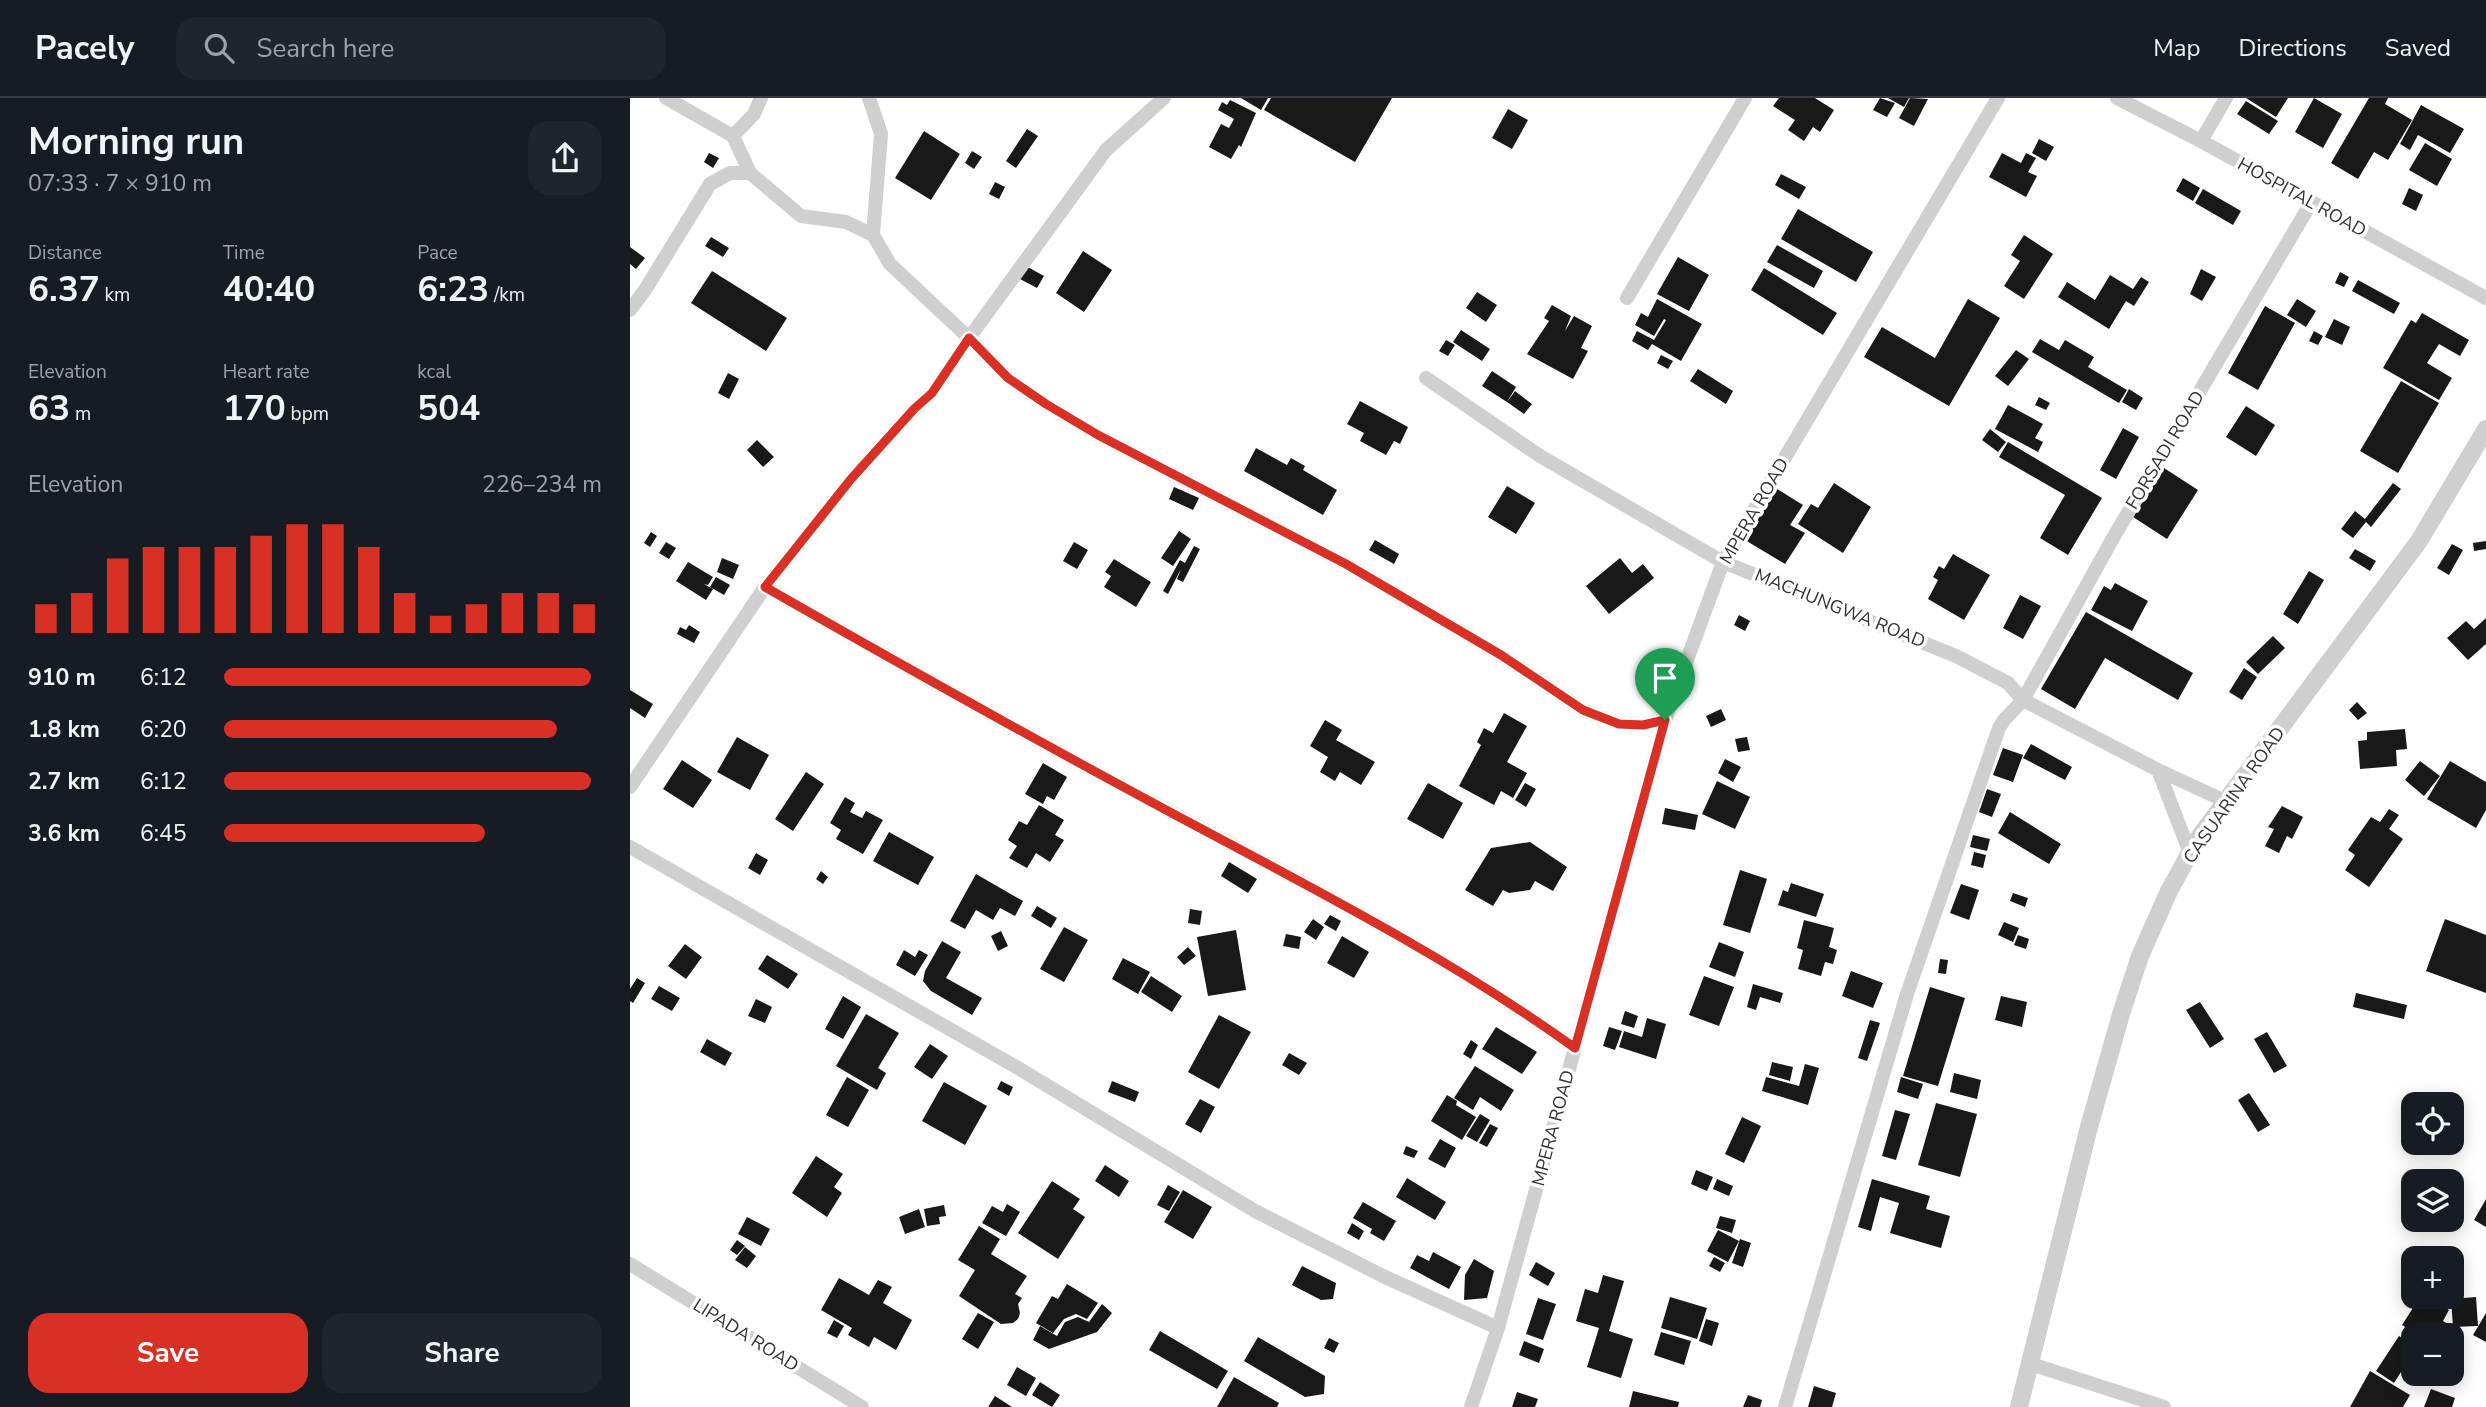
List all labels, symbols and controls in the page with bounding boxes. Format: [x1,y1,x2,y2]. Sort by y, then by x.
search box [176,17,666,80]
text: Pacely [35,26,134,71]
icon: search [200,29,238,67]
text: Search here [256,31,394,66]
text: Map [2153,32,2200,64]
text: Directions [2238,32,2347,64]
text: Saved [2385,32,2451,64]
text: Morning run [28,116,244,167]
button: share [528,121,602,195]
street label: HOSPITAL ROAD [2233,152,2371,242]
text: 07:33 · 7 × 910 m [28,168,212,199]
text: Distance [28,240,102,266]
text: Time [223,240,265,266]
text: Pace [417,240,458,266]
text: 6.37 [28,266,100,313]
text: 40:40 [223,266,315,313]
text: 6:23 [417,266,489,313]
text: km [100,282,130,308]
text: /km [489,282,525,308]
text: Elevation [28,359,107,385]
text: Heart rate [223,359,310,385]
text: kcal [417,359,451,385]
text: 63 [28,385,70,432]
text: 170 [223,385,286,432]
text: 504 [417,385,480,432]
street label: FORSADI ROAD [2120,386,2210,514]
text: m [70,401,91,427]
text: bpm [286,401,329,427]
street label: MPERA ROAD [1714,454,1794,568]
text: Elevation [28,469,123,500]
text: 226–234 m [482,469,602,500]
street label: MACHUNGWA ROAD [1751,563,1929,653]
pin [1635,648,1695,720]
icon: arrive [1646,659,1684,697]
text: 910 m [28,662,96,693]
text: 6:12 [140,662,187,693]
text: 1.8 km [28,714,100,745]
text: 6:20 [140,714,187,745]
street label: CASUARINA ROAD [2178,722,2290,868]
text: 2.7 km [28,766,100,797]
text: 6:12 [140,766,187,797]
text: 3.6 km [28,818,100,849]
text: 6:45 [140,818,187,849]
street label: MPERA ROAD [1526,1067,1580,1189]
map controls [2401,1092,2464,1386]
button: locate [2401,1092,2464,1155]
button: layers [2401,1169,2464,1232]
button: + [2401,1246,2464,1309]
street label: LIPADA ROAD [689,1293,803,1377]
button: Save [28,1313,308,1393]
button: Share [322,1313,602,1393]
button: − [2401,1323,2464,1386]

